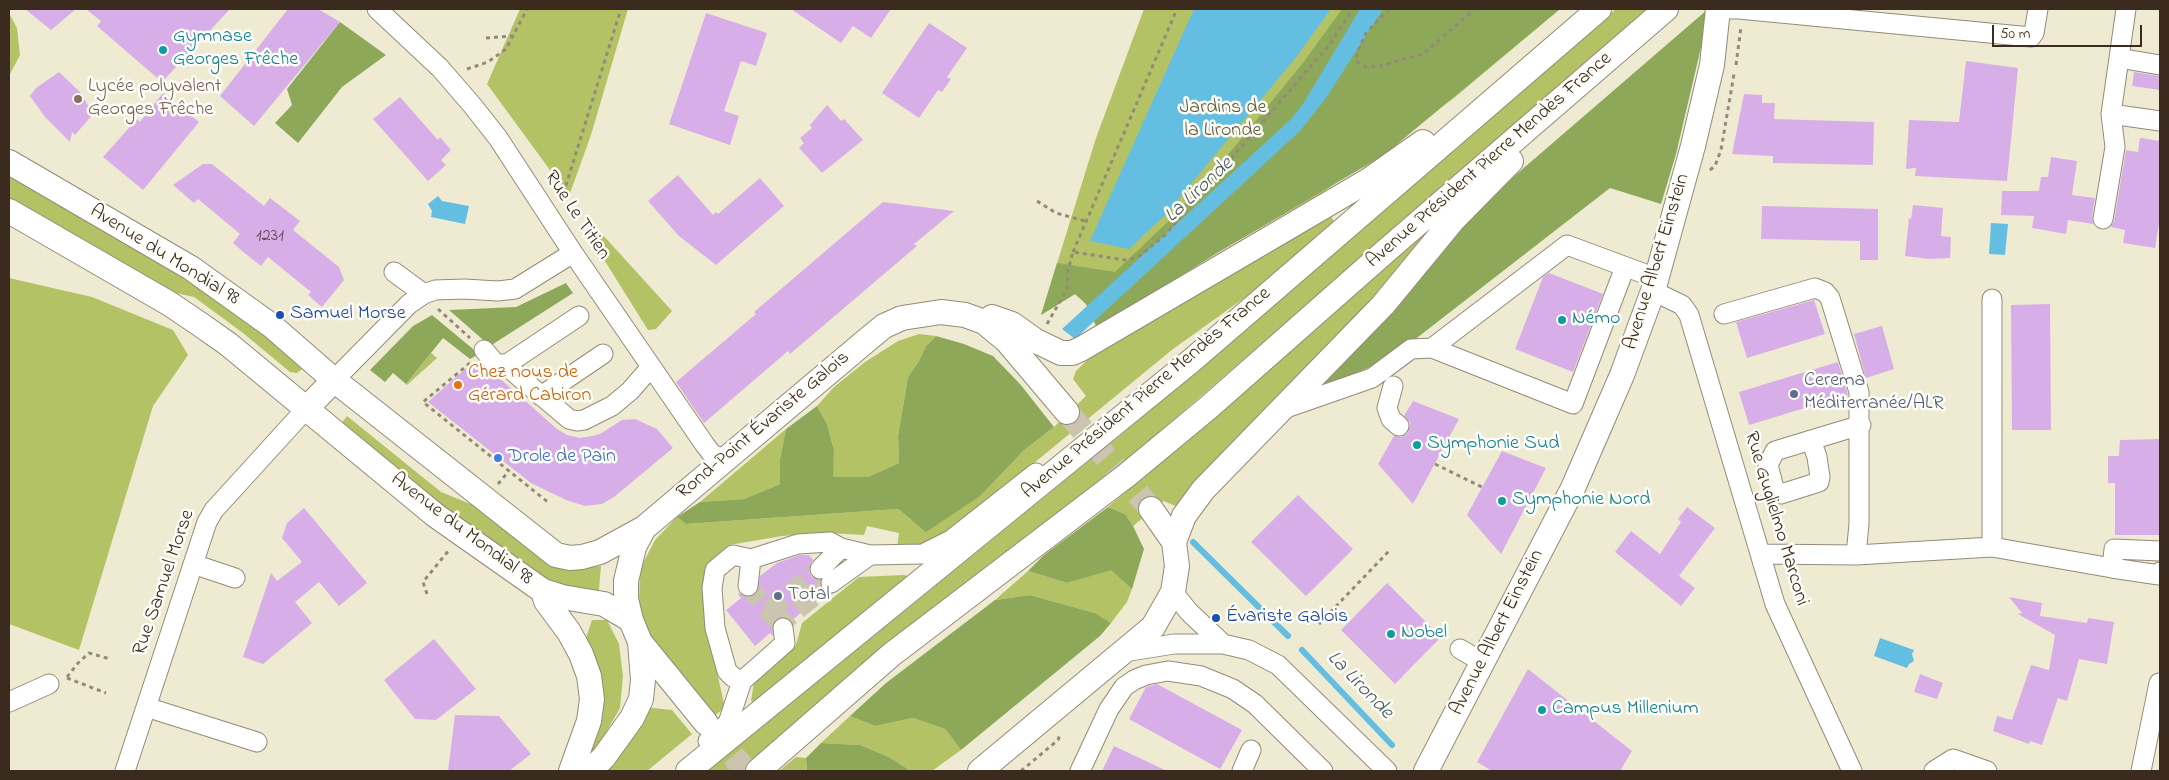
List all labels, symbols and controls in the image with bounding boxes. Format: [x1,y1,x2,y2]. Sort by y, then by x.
scale bar [1994,15,2144,47]
text: 50 m [2000,23,2030,45]
place label: Gymnase Georges Frêche [173,26,298,73]
marker: Gymnase Georges Frêche [157,44,169,56]
street label: Avenue Président Pierre Mendès France [1362,48,1618,274]
place label: Lycée polyvalent Georges Frêche [88,76,221,123]
marker: Lycée polyvalent Georges Frêche [72,93,84,105]
park label: Jardins de la Lironde [1180,97,1266,144]
water label: La Lironde [1160,153,1240,229]
street label: Rue Le Titien [538,167,614,265]
street label: Avenue Albert Einstein [1620,171,1696,353]
street label: Avenue du Mondial 98 [85,200,243,312]
house number: 1231 [256,226,284,248]
street label: Avenue Président Pierre Mendès France [1018,283,1276,505]
place label: Samuel Morse [290,303,406,327]
place label: Némo [1572,308,1620,332]
marker: Samuel Morse [274,309,286,321]
marker: Némo [1556,314,1568,326]
street label: Rond-Point Évariste Galois [673,347,855,505]
place label: Chez nous de Gérard Cabiron [468,362,591,409]
place label: Cerema Méditerranée/ALR [1804,370,1944,417]
marker: Chez nous de Gérard Cabiron [452,379,464,391]
marker: Cerema Méditerranée/ALR [1788,388,1800,400]
street label: Rue Guglielmo Marconi [1737,429,1813,609]
place label: Symphonie Sud [1427,433,1560,457]
marker: Symphonie Sud [1411,439,1423,451]
place label: Drole de Pain [508,446,616,470]
marker: Drole de Pain [492,452,504,464]
street label: Avenue du Mondial 98 [385,469,537,591]
place label: Symphonie Nord [1512,489,1650,513]
marker: Symphonie Nord [1496,495,1508,507]
street label: Rue Samuel Morse [129,507,201,659]
street label: Avenue Albert Einstein [1446,546,1550,720]
place label: Total [788,584,830,608]
marker: Total [772,590,784,602]
place label: Évariste Galois [1226,606,1348,630]
marker: Évariste Galois [1210,612,1222,624]
place label: Nobel [1401,622,1447,646]
marker: Nobel [1385,628,1397,640]
water label: La Lironde [1320,647,1398,725]
place label: Campus Millenium [1552,698,1699,722]
marker: Campus Millenium [1536,704,1548,716]

